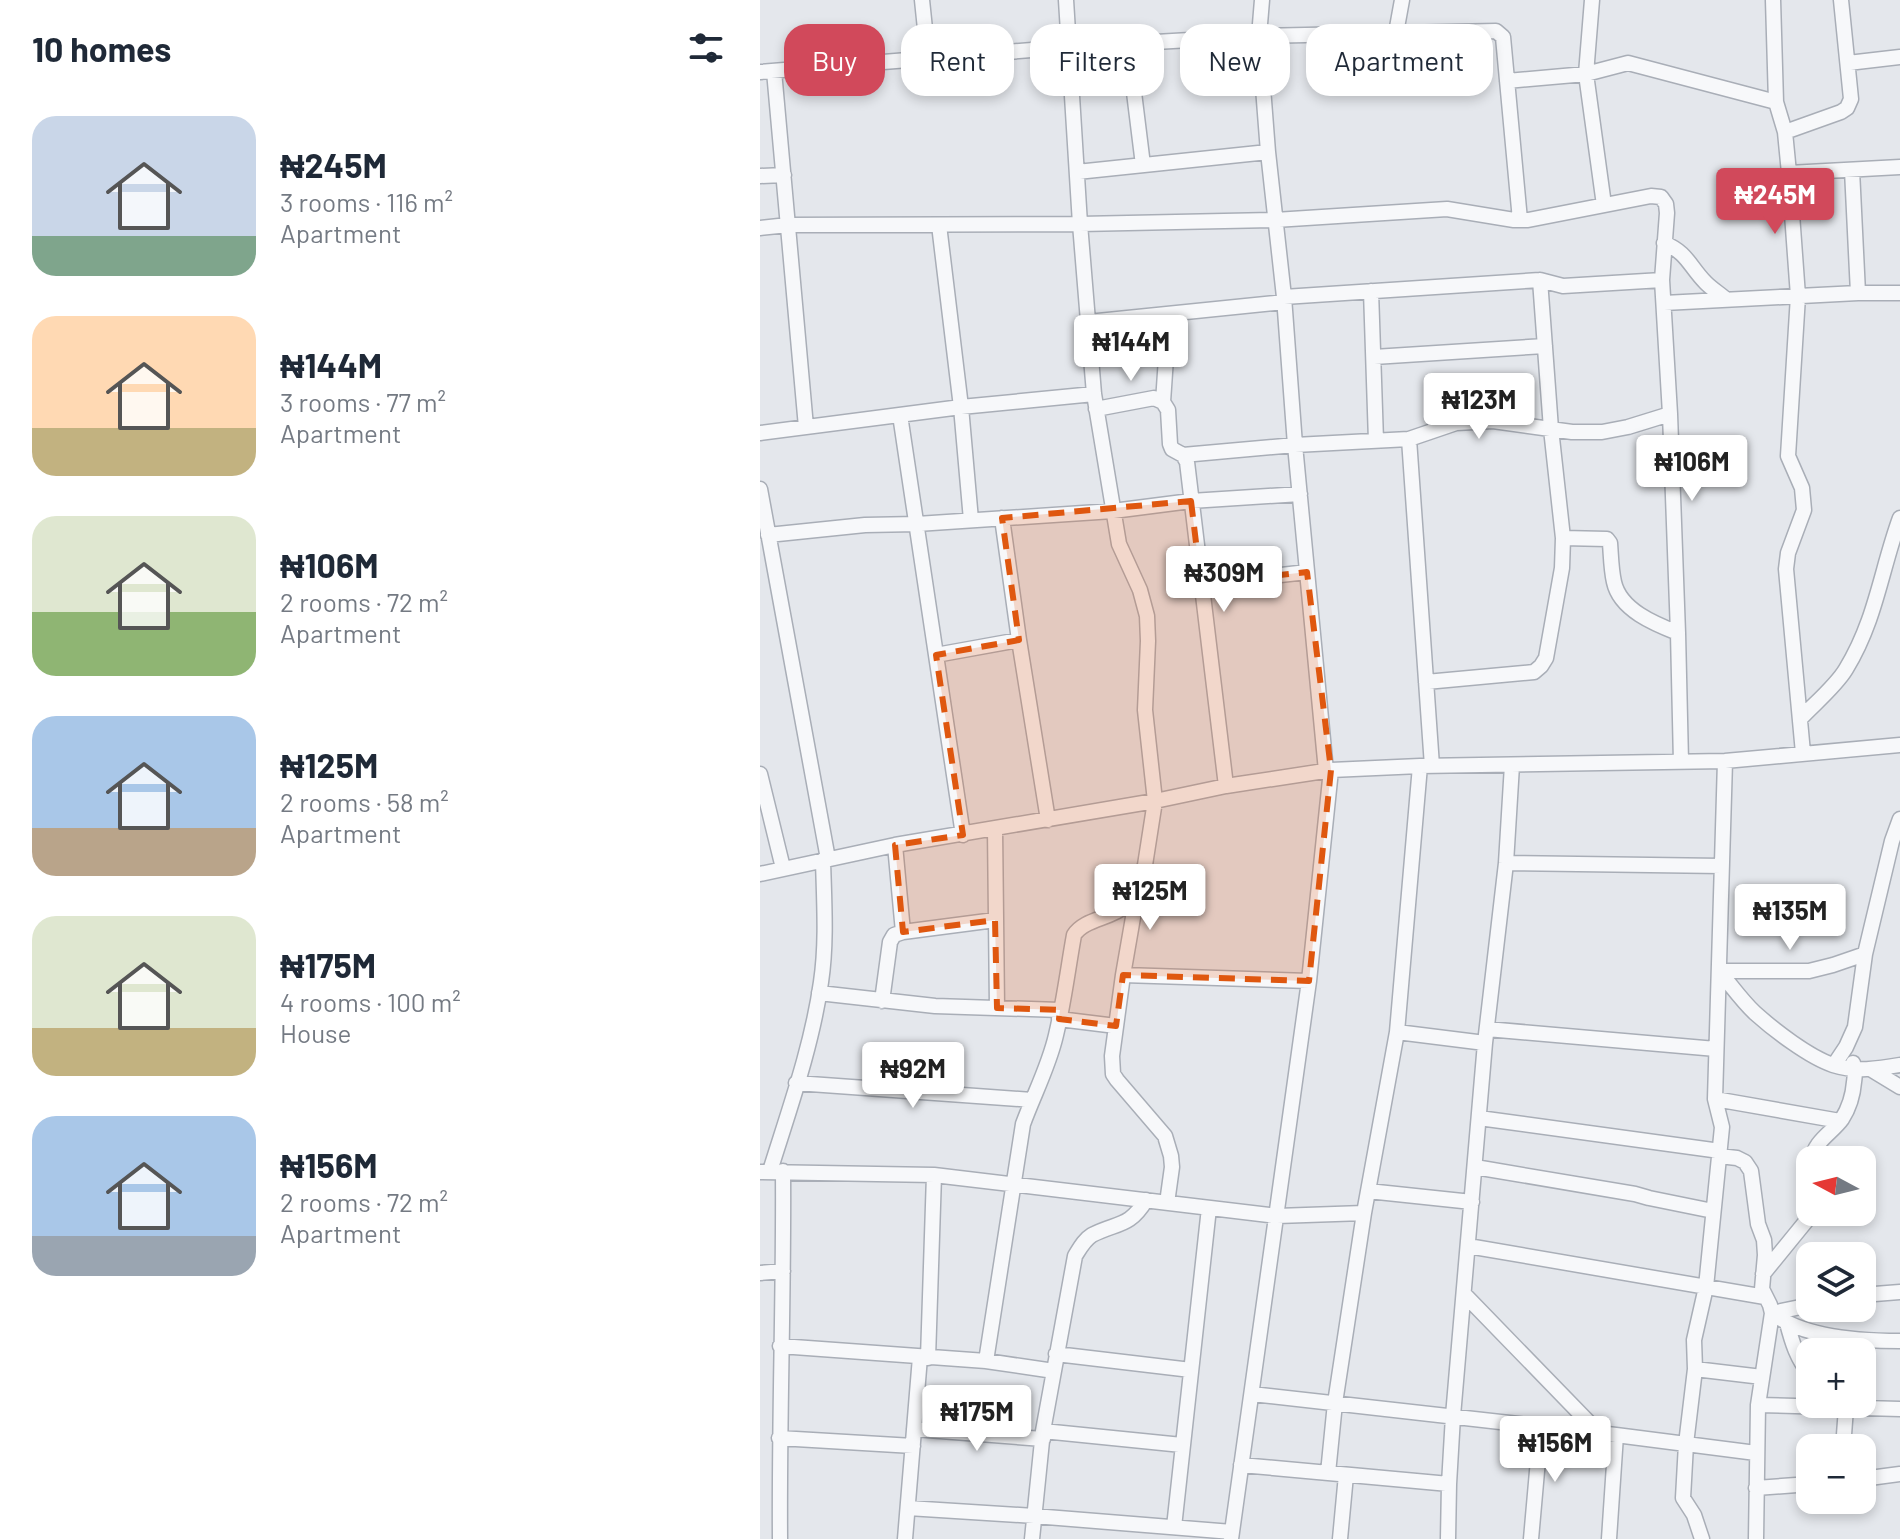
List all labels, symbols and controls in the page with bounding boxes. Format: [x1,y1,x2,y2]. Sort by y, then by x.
chip: Buy [784,24,885,96]
chip: Rent [901,24,1014,96]
chip: Filters [1030,24,1164,96]
chip: New [1180,24,1290,96]
chip: Apartment [1306,24,1493,96]
icon: filters [684,26,728,70]
text: 10 homes [32,28,171,69]
text: ₦245M [280,144,387,185]
icon: home [96,148,192,244]
pin: ₦245M [1719,168,1831,236]
text: ₦245M [1734,178,1816,209]
text: 3 rooms · 116 m² [280,186,453,217]
text: Apartment [280,217,401,248]
pin: ₦144M [1075,315,1187,383]
text: ₦144M [1092,325,1170,356]
text: ₦144M [280,344,382,385]
icon: home [96,348,192,444]
pin: ₦123M [1423,373,1535,441]
text: ₦123M [1442,383,1516,414]
text: 3 rooms · 77 m² [280,386,446,417]
text: Apartment [280,417,401,448]
pin: ₦106M [1636,435,1748,503]
text: ₦106M [1654,445,1730,476]
text: ₦106M [280,544,379,585]
pin: ₦309M [1168,546,1280,614]
icon: home [96,548,192,644]
text: ₦309M [1184,556,1264,587]
text: 2 rooms · 72 m² [280,586,448,617]
text: Apartment [280,617,401,648]
text: ₦125M [280,744,378,785]
icon: home [96,748,192,844]
text: 2 rooms · 58 m² [280,786,449,817]
text: Apartment [280,817,401,848]
pin: ₦125M [1094,864,1206,932]
text: ₦125M [1112,874,1188,905]
pin: ₦135M [1734,884,1846,952]
text: ₦135M [1753,894,1827,925]
text: ₦175M [280,944,376,985]
icon: home [96,948,192,1044]
text: 4 rooms · 100 m² [280,986,461,1017]
text: House [280,1017,351,1048]
pin: ₦92M [866,1042,960,1110]
text: ₦92M [880,1052,946,1083]
text: ₦156M [280,1144,377,1185]
north arrow [1796,1146,1876,1226]
map controls [1796,1146,1876,1514]
icon: home [96,1148,192,1244]
text: 2 rooms · 72 m² [280,1186,448,1217]
text: Apartment [280,1217,401,1248]
button: layers [1796,1242,1876,1322]
button: + [1796,1338,1876,1418]
pin: ₦175M [921,1385,1033,1453]
text: ₦175M [940,1395,1014,1426]
pin: ₦156M [1499,1416,1611,1484]
text: ₦156M [1518,1426,1592,1457]
button: − [1796,1434,1876,1514]

